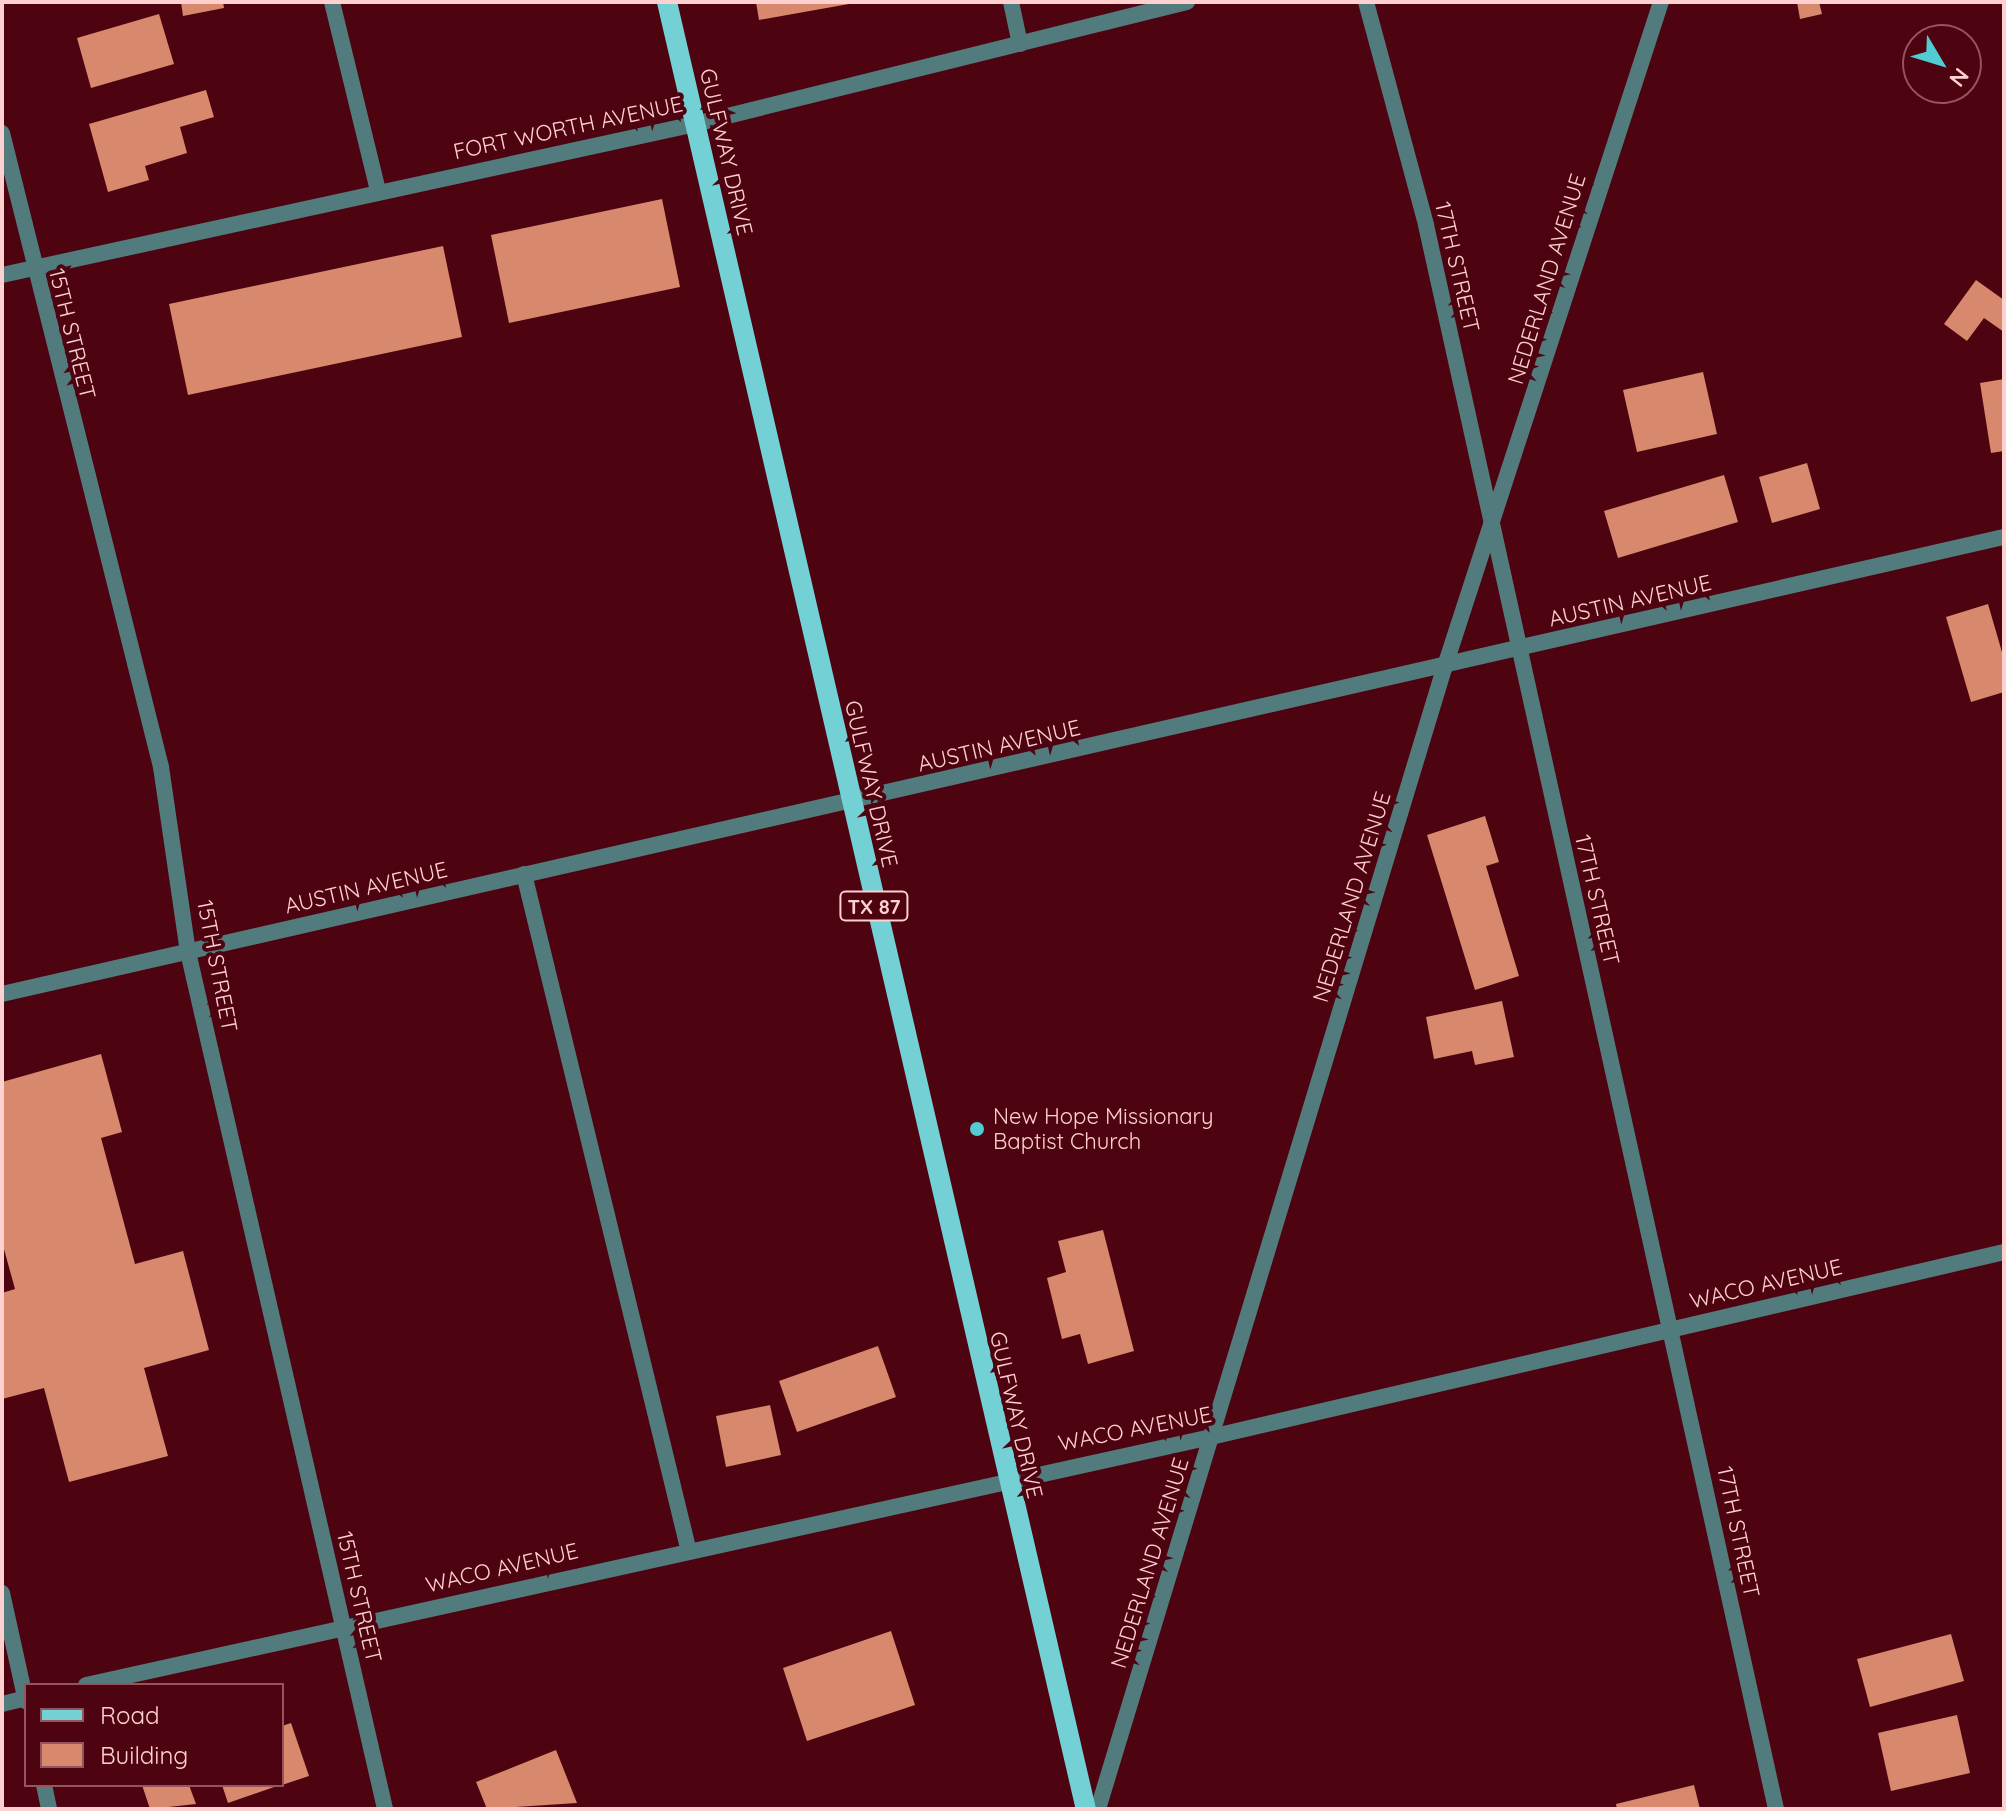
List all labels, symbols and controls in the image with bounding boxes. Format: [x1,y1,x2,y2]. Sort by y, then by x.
north arrow [1902,24,1982,104]
text: N [1943,63,1975,93]
street label: GULFWAY DRIVE [694,66,758,238]
street label: FORT WORTH AVENUE [451,91,685,165]
street label: NEDERLAND AVENUE [1502,170,1592,388]
street label: 17TH STREET [1429,199,1485,335]
street label: 15TH STREET [43,266,101,402]
street label: AUSTIN AVENUE [1546,569,1714,633]
street label: GULFWAY DRIVE [839,698,903,870]
street label: AUSTIN AVENUE [915,714,1083,778]
street label: NEDERLAND AVENUE [1307,788,1397,1006]
street label: 17TH STREET [1569,832,1625,968]
street label: AUSTIN AVENUE [282,856,450,920]
road number: TX 87 [838,890,910,922]
street label: 15TH STREET [191,898,243,1034]
place label: New Hope Missionary Baptist Church [993,1103,1213,1154]
marker: New Hope Missionary Baptist Church [968,1120,986,1138]
street label: WACO AVENUE [1687,1254,1845,1314]
street label: GULFWAY DRIVE [984,1329,1048,1501]
street label: WACO AVENUE [1056,1401,1214,1457]
street label: NEDERLAND AVENUE [1105,1454,1195,1672]
street label: 17TH STREET [1711,1464,1765,1600]
street label: 15TH STREET [331,1529,387,1665]
street label: WACO AVENUE [423,1538,581,1598]
legend [24,1683,284,1787]
text: Road [100,1700,160,1730]
text: Building [100,1740,188,1770]

